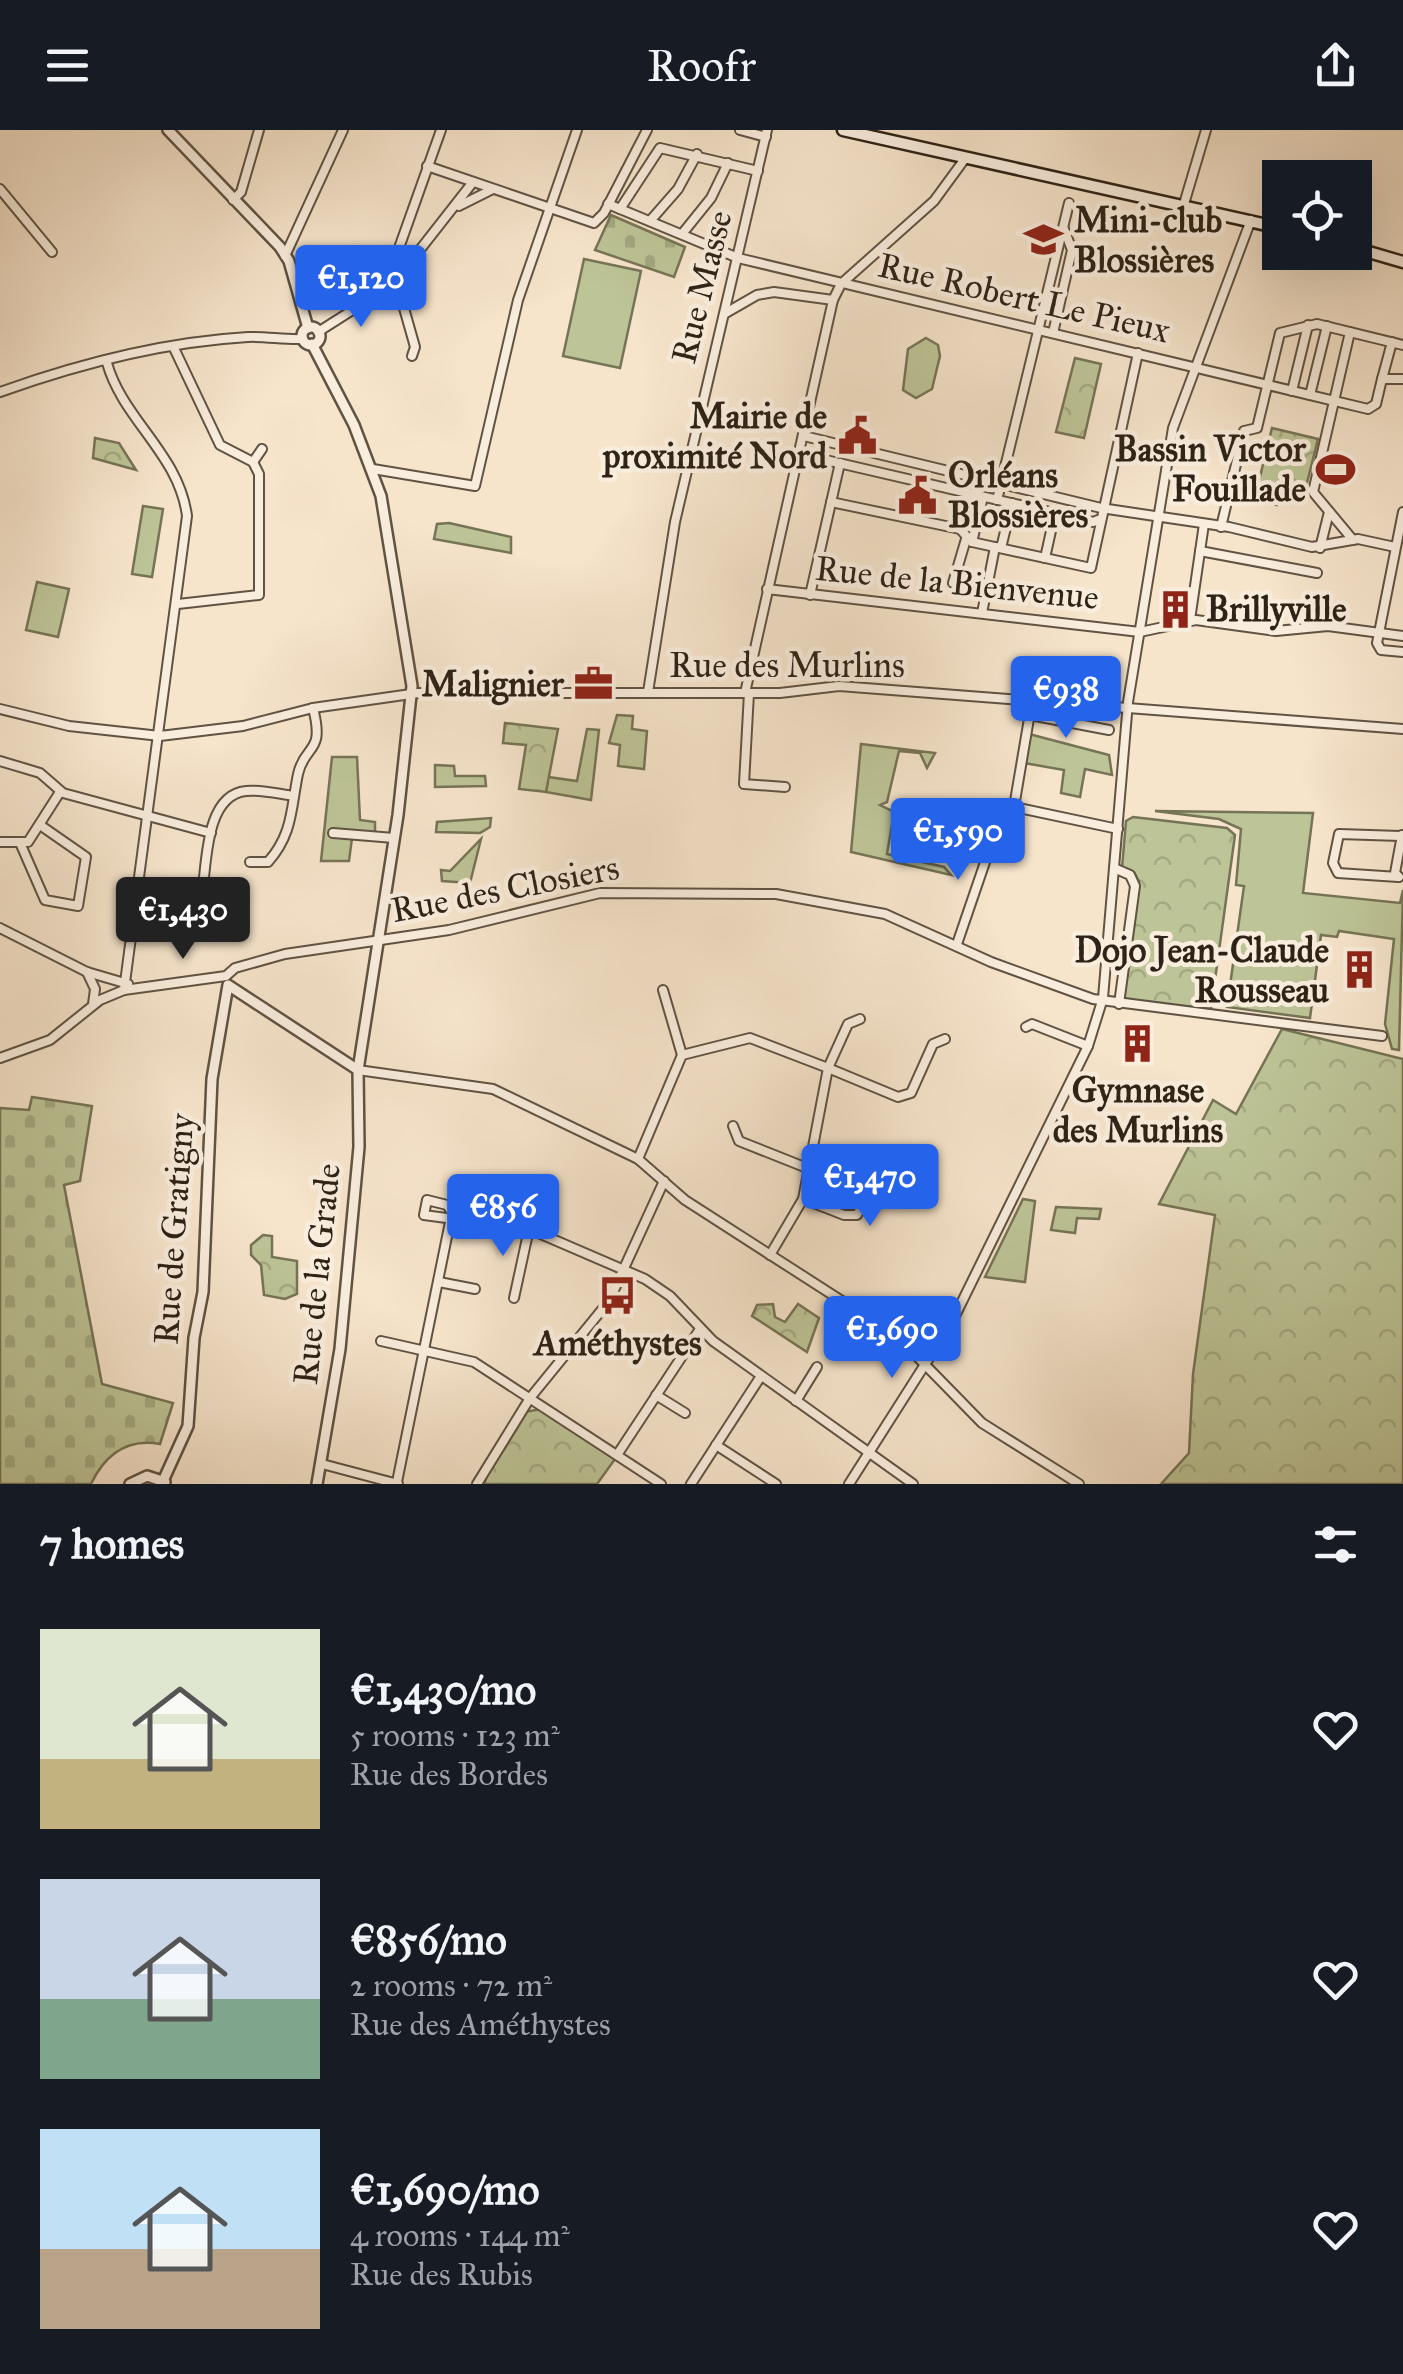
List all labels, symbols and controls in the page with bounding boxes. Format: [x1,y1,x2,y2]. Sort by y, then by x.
icon: menu [40,38,95,93]
text: Roofr [647,38,756,93]
icon: share [1308,38,1363,93]
map controls [1262,160,1372,270]
button: locate [1262,160,1372,270]
place label: Mini-club Blossières [1074,199,1222,282]
street label: Rue Masse [662,206,742,368]
school or university icon: Mini-club Blossières [1023,219,1065,261]
street label: Rue Robert Le Pieux [874,244,1175,353]
pin: €1,120 [280,245,442,330]
text: €1,120 [317,258,405,297]
place label: Mairie de proximité Nord [601,395,827,478]
public building icon: Mairie de proximité Nord [836,415,878,457]
place label: Bassin Victor Fouillade [1115,428,1307,511]
sports icon: Bassin Victor Fouillade [1315,448,1357,490]
place label: Orléans Blossières [948,454,1088,537]
public building icon: Orléans Blossières [897,474,939,516]
street label: Rue de la Bienvenue [813,547,1101,619]
building icon: Brillyville [1155,588,1197,630]
place label: Brillyville [1206,588,1347,631]
street label: Rue des Murlins [669,644,905,687]
pin: €938 [1007,656,1125,741]
place label: Malignier [422,663,565,706]
office icon: Malignier [573,663,615,705]
text: €938 [1033,669,1099,708]
pin: €1,590 [877,798,1039,883]
text: €1,590 [913,811,1003,850]
street label: Rue des Closiers [387,846,623,932]
pin: €1,430 [102,877,264,962]
text: €1,430 [138,890,228,929]
place label: Dojo Jean-Claude Rousseau [1074,929,1329,1012]
building icon: Dojo Jean-Claude Rousseau [1338,949,1380,991]
building icon: Gymnase des Murlins [1117,1022,1159,1064]
place label: Gymnase des Murlins [1053,1069,1224,1152]
street label: Rue de Gratigny [144,1112,204,1346]
pin: €1,470 [789,1144,951,1229]
text: €1,470 [823,1157,917,1196]
street label: Rue de la Grade [284,1161,350,1387]
pin: €856 [444,1174,562,1259]
text: €856 [469,1187,537,1226]
bus stop icon: Améthystes [597,1275,639,1317]
pin: €1,690 [811,1296,973,1381]
text: €1,690 [846,1309,938,1348]
place label: Améthystes [532,1322,702,1365]
icon: filters [1308,1517,1363,1572]
text: 7 homes [40,1518,184,1570]
text: €1,430/mo [350,1664,536,1716]
icon: home [120,1669,240,1789]
icon: heart [1308,1702,1363,1757]
text: 5 rooms · 123 m² [350,1716,560,1755]
text: Rue des Bordes [350,1755,548,1794]
text: €856/mo [350,1914,507,1966]
icon: home [120,1919,240,2039]
icon: heart [1308,1952,1363,2007]
text: 2 rooms · 72 m² [350,1966,552,2005]
text: Rue des Améthystes [350,2005,611,2044]
text: €1,690/mo [350,2164,539,2216]
icon: home [120,2169,240,2289]
icon: heart [1308,2202,1363,2257]
text: 4 rooms · 144 m² [350,2216,570,2255]
text: Rue des Rubis [350,2255,533,2294]

